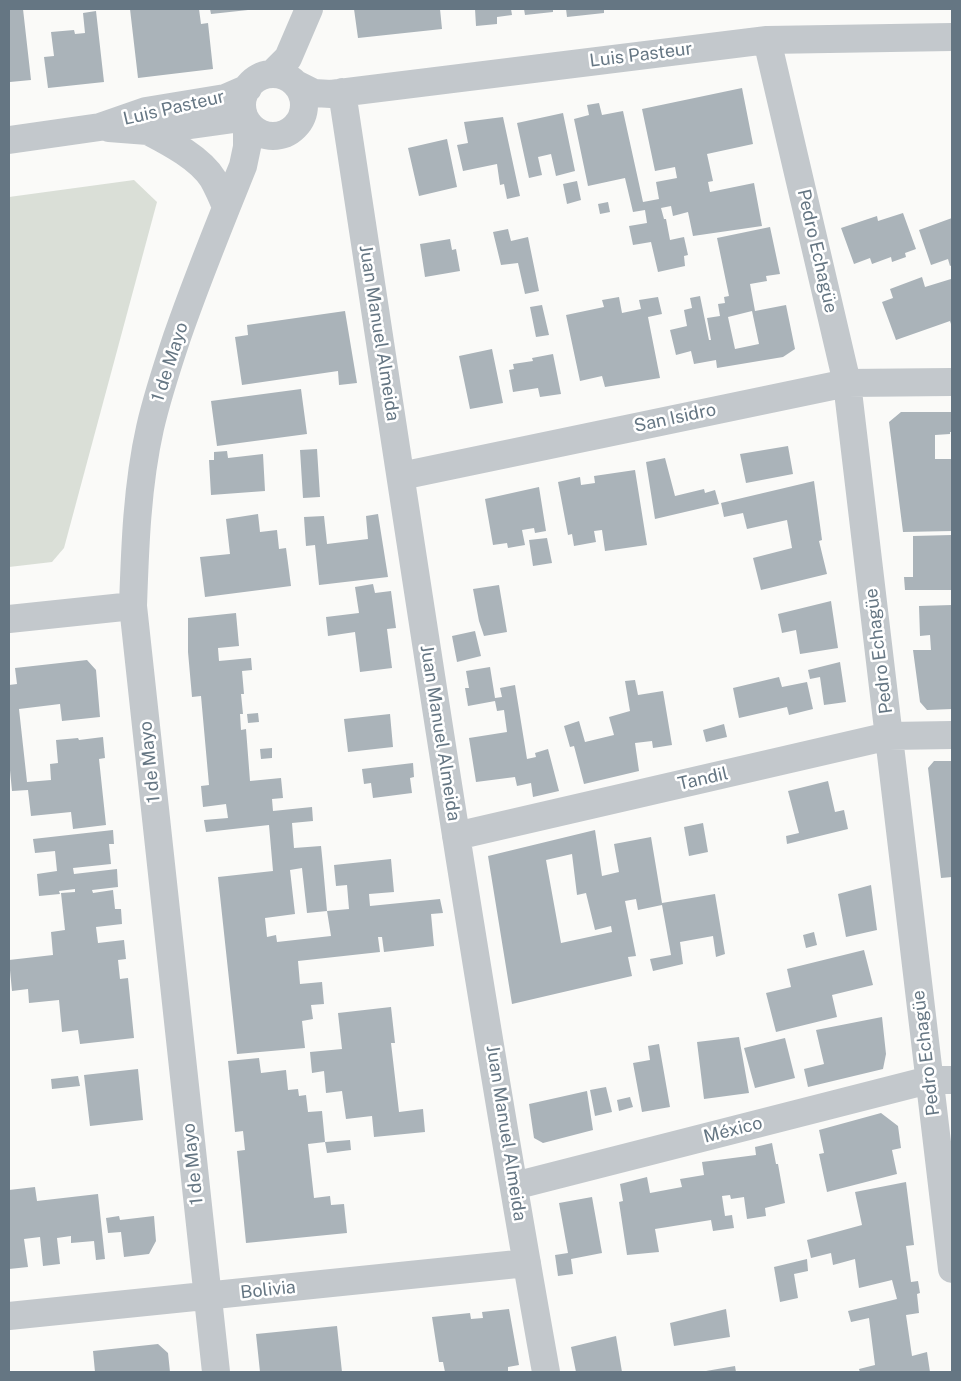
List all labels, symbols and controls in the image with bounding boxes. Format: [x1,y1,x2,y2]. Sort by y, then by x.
street label: Luis Pasteur [588,38,694,72]
street label: Luis Pasteur [121,86,227,130]
street label: Pedro Echagüe [792,187,842,315]
street label: Juan Manuel Almeida [354,243,404,423]
street label: 1 de Mayo [147,320,193,404]
street label: San Isidro [632,399,718,437]
street label: Pedro Echagüe [861,587,897,715]
street label: Juan Manuel Almeida [415,643,465,823]
street label: 1 de Mayo [135,720,165,804]
street label: Tandil [676,763,730,795]
street label: Pedro Echagüe [908,989,944,1117]
street label: Juan Manuel Almeida [481,1043,531,1223]
street label: México [701,1112,765,1148]
street label: 1 de Mayo [178,1122,208,1206]
street label: Bolivia [239,1276,297,1304]

